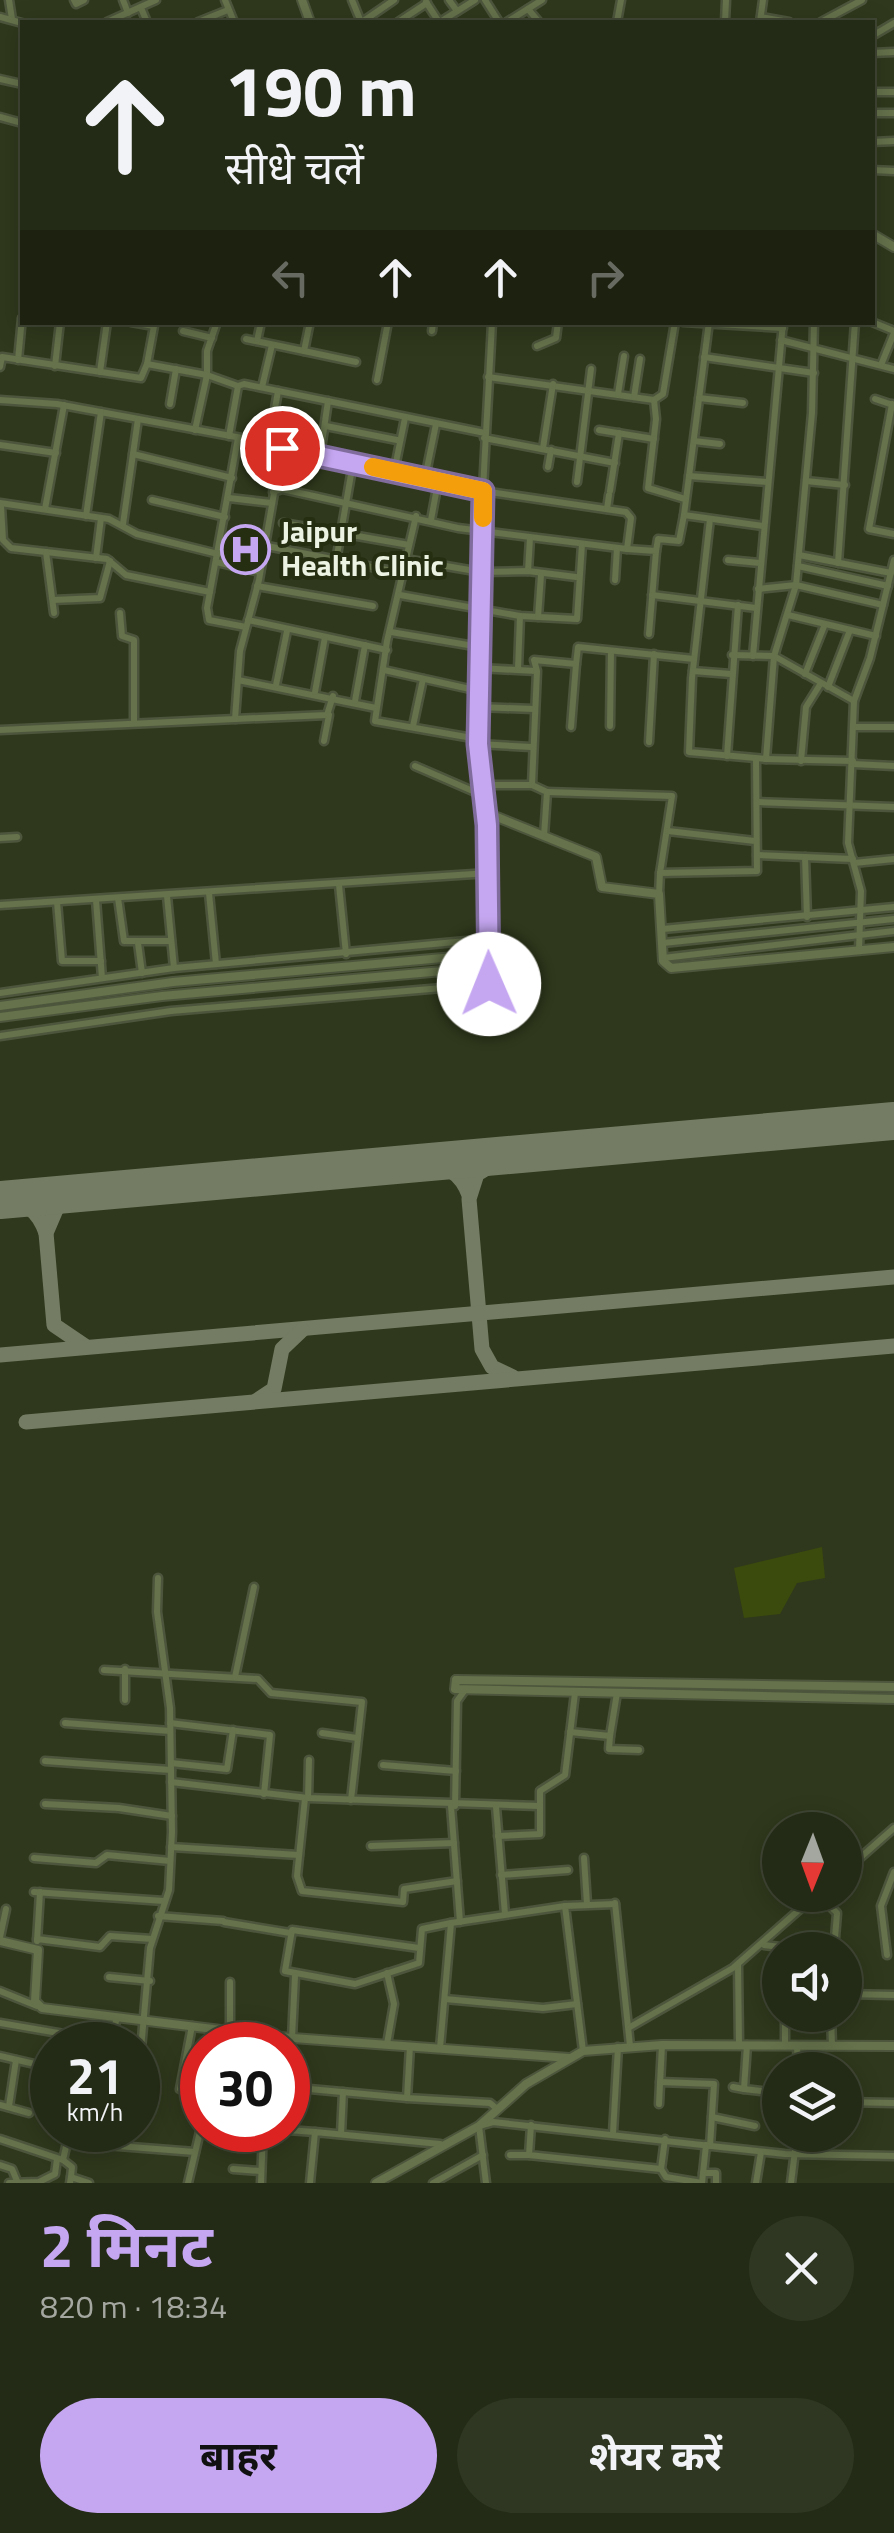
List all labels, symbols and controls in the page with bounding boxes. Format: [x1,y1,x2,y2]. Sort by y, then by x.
text: 190 m [225,37,417,143]
icon: ahead [60,60,190,190]
text: सीधे चलें [225,133,364,201]
icon: left [263,250,318,305]
icon: ahead [368,250,423,305]
icon: ahead [473,250,528,305]
icon: right [578,250,633,305]
pin [240,406,325,491]
icon: arrive [255,421,310,476]
place label: Jaipur Health Clinic [281,508,444,588]
hospital icon: Jaipur Health Clinic [220,523,272,575]
position arrow [437,932,541,1036]
north arrow [762,1812,862,1912]
map controls [762,1812,862,2152]
button: sound [762,1932,862,2032]
speed limit sign: 30 [180,2022,310,2152]
text: 21 [67,2037,123,2113]
button: layers [762,2052,862,2152]
text: km/h [67,2093,123,2131]
text: 2 मिनट [40,2199,213,2290]
button: close [749,2216,854,2321]
text: 820 m · 18:34 [40,2282,227,2330]
button: बाहर [40,2398,437,2513]
button: शेयर करें [457,2398,854,2513]

